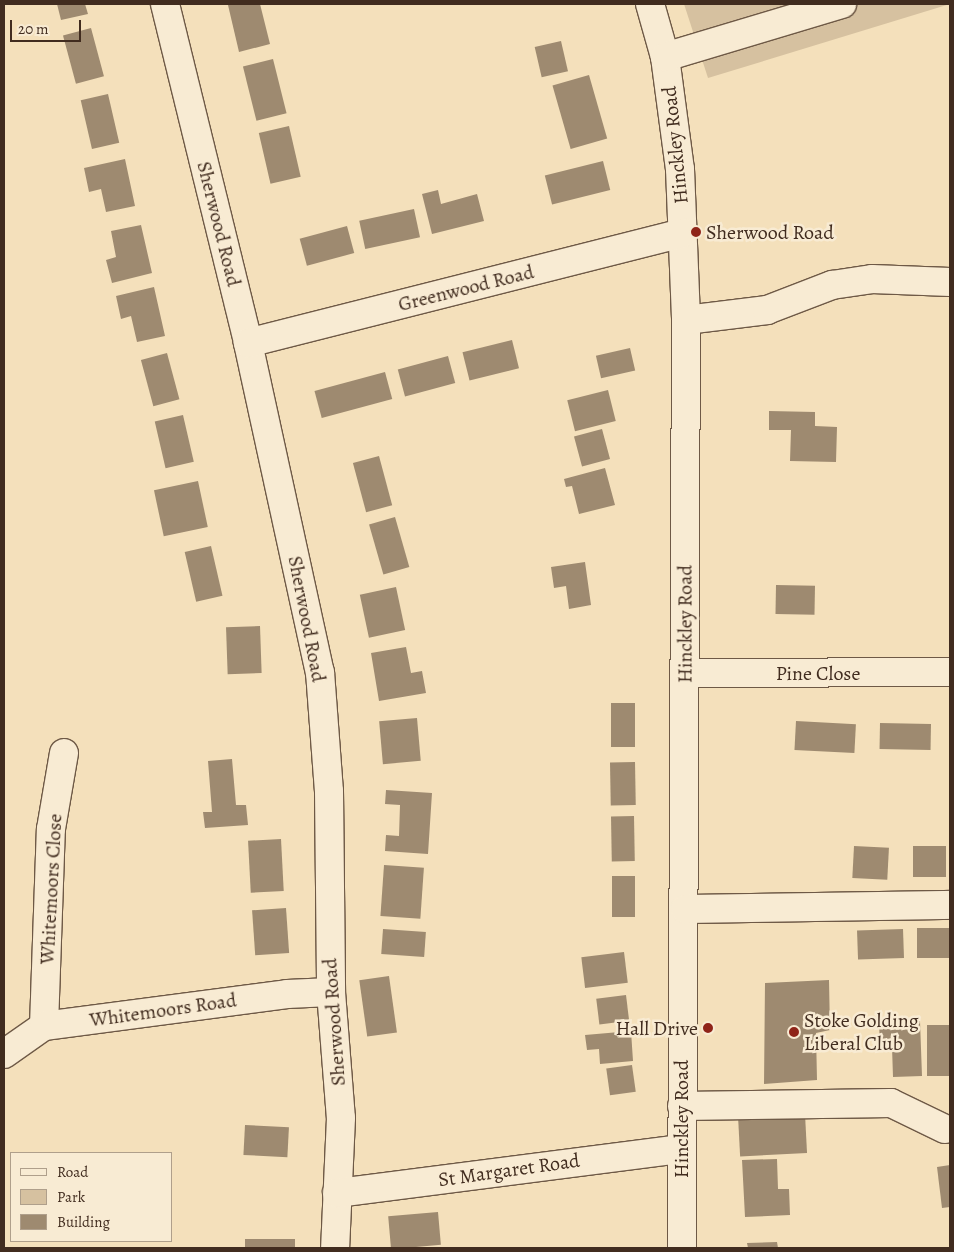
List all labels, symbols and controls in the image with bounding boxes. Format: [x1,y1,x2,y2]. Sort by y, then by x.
scale bar [12,10,84,42]
text: 20 m [18,19,49,39]
street label: Hinckley Road [657,85,693,205]
street label: Sherwood Road [192,159,246,289]
place label: Sherwood Road [706,220,834,244]
marker: Sherwood Road [690,226,702,238]
street label: Greenwood Road [396,260,536,316]
street label: Sherwood Road [283,554,331,684]
street label: Hinckley Road [673,565,697,683]
street label: Pine Close [776,661,860,685]
street label: Whitemoors Close [35,813,67,965]
street label: Sherwood Road [318,957,350,1087]
street label: Whitemoors Road [88,988,238,1032]
place label: Stoke Golding Liberal Club [804,1008,919,1055]
place label: Hall Drive [615,1016,698,1040]
marker: Hall Drive [702,1022,714,1034]
marker: Stoke Golding Liberal Club [788,1026,800,1038]
street label: Hinckley Road [669,1060,693,1178]
street label: St Margaret Road [437,1148,581,1192]
legend [10,1152,172,1242]
text: Road [57,1162,88,1182]
text: Park [57,1187,85,1207]
text: Building [57,1212,110,1232]

